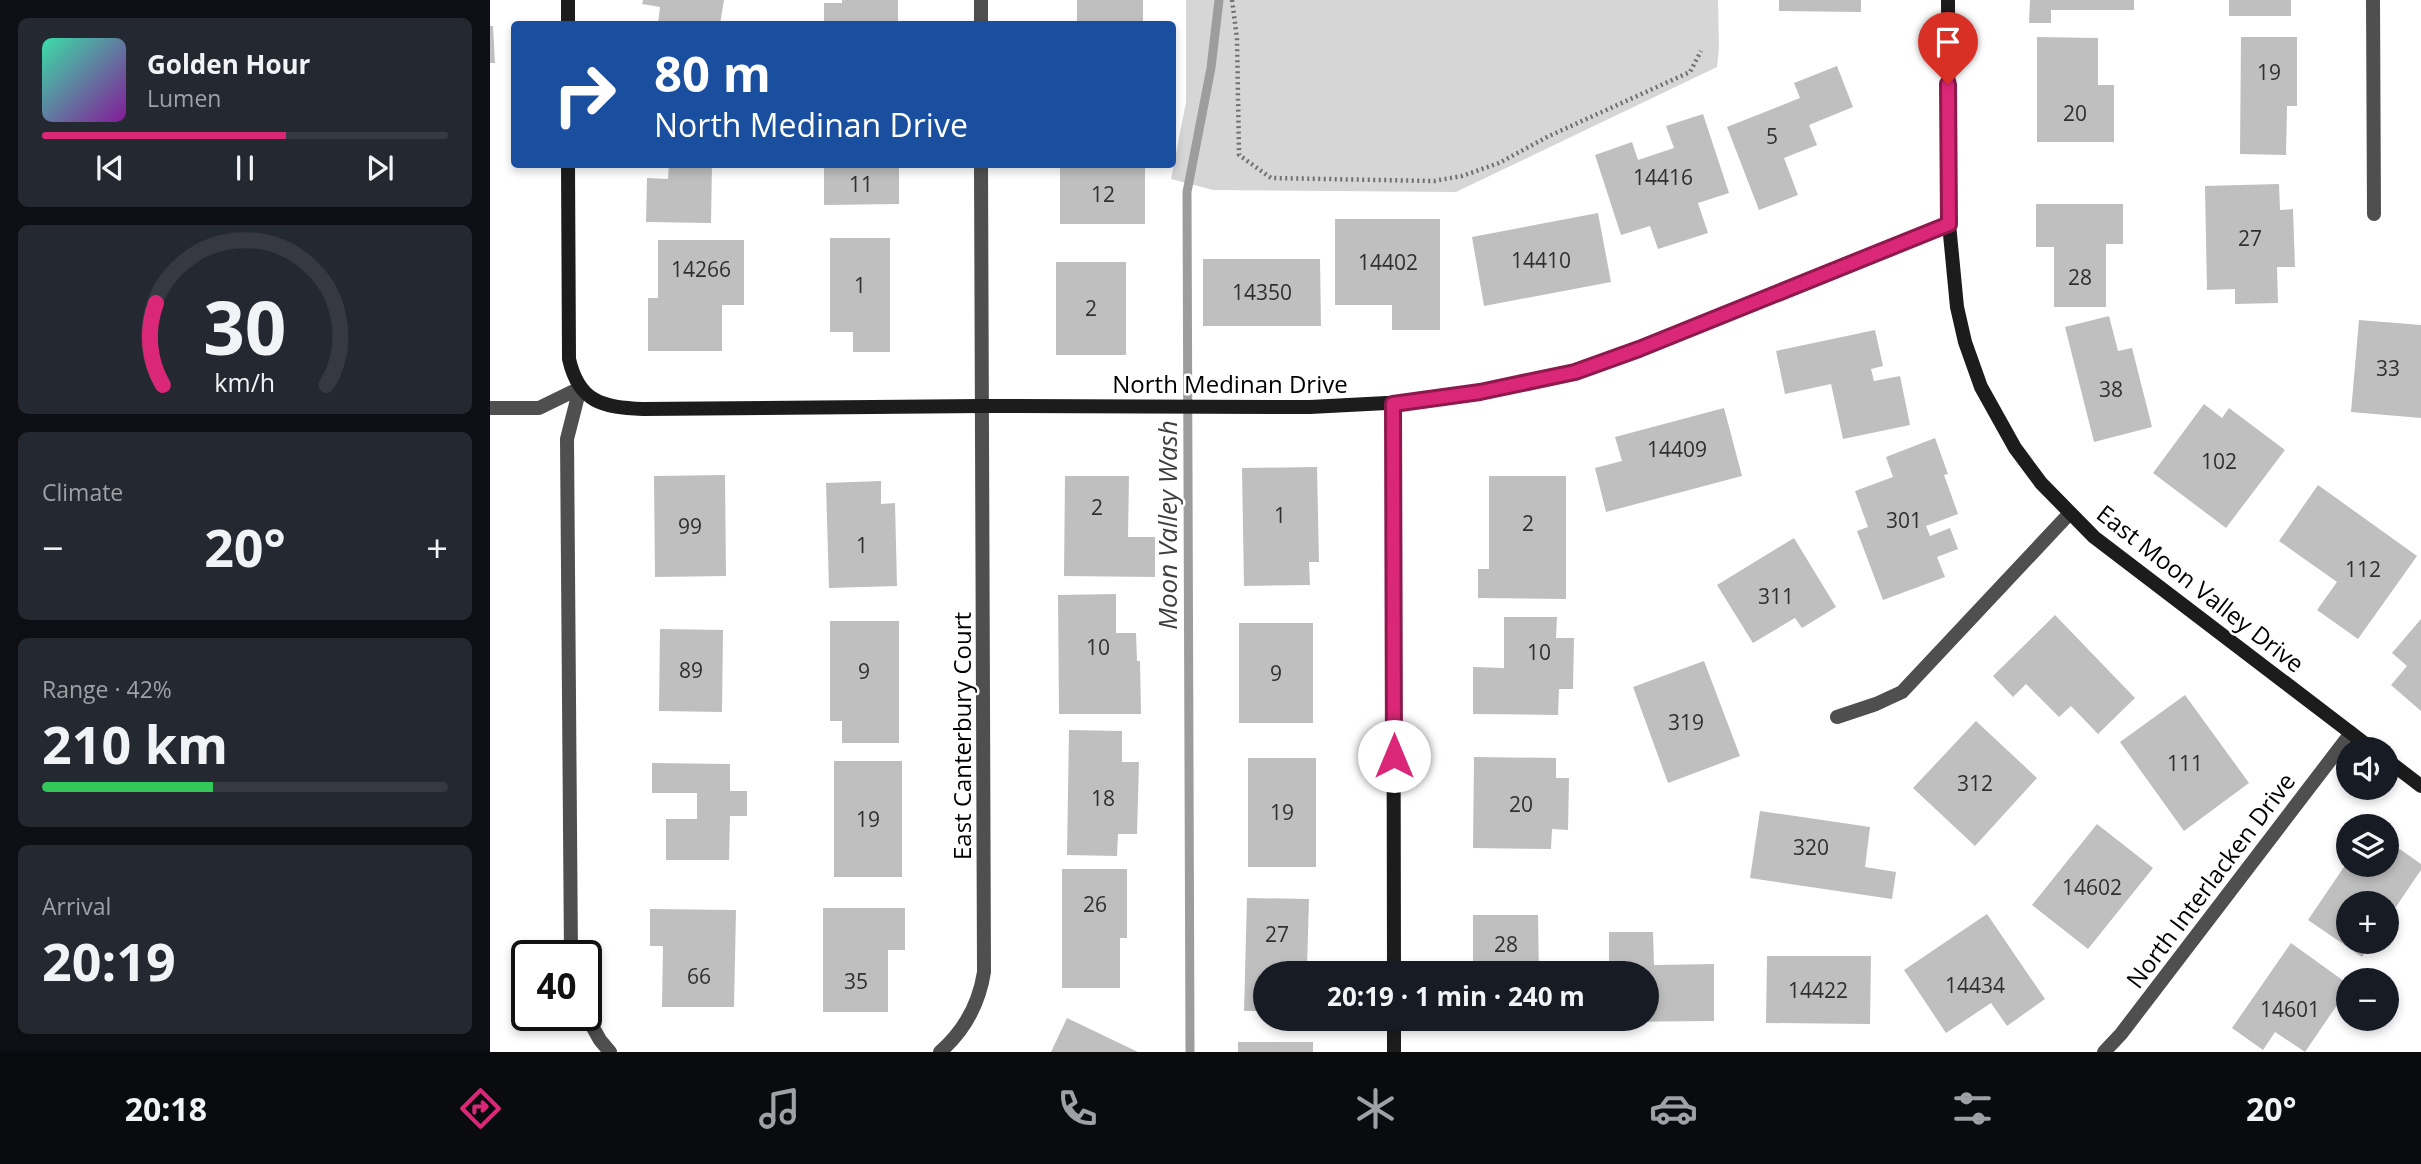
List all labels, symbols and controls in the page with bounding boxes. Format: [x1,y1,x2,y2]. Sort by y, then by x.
pin [1918,12.0,1978,84]
icon: arrive [1929,23,1967,61]
text: 80 m [654,40,771,106]
text: Golden Hour [147,46,310,82]
icon: right [539,49,630,140]
house number: 19 [2257,58,2281,86]
text: Lumen [147,82,221,114]
house number: 20 [2063,99,2087,127]
text: North Medinan Drive [654,103,968,146]
house number: 5 [1766,122,1778,150]
icon: previous [91,149,129,187]
icon: pause [226,149,264,187]
icon: next [361,149,399,187]
house number: 14416 [1633,163,1693,191]
house number: 11 [849,170,873,198]
house number: 12 [1091,180,1115,208]
house number: 27 [2238,224,2262,252]
house number: 14410 [1511,246,1571,274]
house number: 14402 [1358,248,1418,276]
house number: 14266 [671,255,731,283]
house number: 28 [2068,263,2092,291]
house number: 1 [854,271,866,299]
text: 30 [203,278,287,377]
house number: 14350 [1232,278,1292,306]
house number: 2 [1085,294,1097,322]
house number: 33 [2376,354,2400,382]
text: km/h [215,365,275,399]
street label: North Medinan Drive [1112,367,1348,400]
house number: 38 [2099,375,2123,403]
water label: Moon Valley Wash [1149,420,1185,630]
house number: 14409 [1647,435,1707,463]
house number: 102 [2201,447,2237,475]
text: Climate [42,476,123,508]
house number: 2 [1091,493,1103,521]
street label: East Moon Valley Drive [2091,497,2311,679]
house number: 1 [1274,501,1286,529]
house number: 301 [1886,506,1922,534]
house number: 2 [1522,509,1534,537]
text: 20° [204,511,286,582]
house number: 99 [678,512,702,540]
text: − [42,521,64,573]
text: + [426,521,448,573]
house number: 1 [856,531,868,559]
house number: 112 [2345,555,2381,583]
house number: 311 [1758,582,1794,610]
street label: East Canterbury Court [945,612,978,860]
house number: 10 [1086,633,1110,661]
house number: 10 [1527,638,1551,666]
house number: 89 [679,656,703,684]
house number: 9 [858,657,870,685]
house number: 9 [1270,659,1282,687]
text: Range · 42% [42,673,172,705]
text: 210 km [42,708,228,779]
house number: 319 [1668,708,1704,736]
position arrow [1357,719,1431,793]
map controls [2336,737,2399,1031]
button: sound [2336,737,2399,800]
house number: 111 [2167,749,2203,777]
street label: North Interlacken Drive [2118,766,2302,994]
house number: 312 [1957,769,1993,797]
house number: 18 [1091,784,1115,812]
house number: 20 [1509,790,1533,818]
house number: 19 [1270,798,1294,826]
house number: 19 [856,805,880,833]
button: layers [2336,814,2399,877]
house number: 320 [1793,833,1829,861]
house number: 14602 [2062,873,2122,901]
text: Arrival [42,890,111,922]
house number: 26 [1083,890,1107,918]
button: + [2336,891,2399,954]
house number: 27 [1265,920,1289,948]
text: 20:19 [42,925,176,996]
house number: 28 [1494,930,1518,958]
speed limit sign: 40 [511,940,602,1031]
house number: 66 [687,962,711,990]
house number: 35 [844,967,868,995]
button: − [2336,968,2399,1031]
house number: 14434 [1945,971,2005,999]
house number: 14422 [1788,976,1848,1004]
text: 20:19 · 1 min · 240 m [1327,978,1585,1014]
house number: 14601 [2260,995,2320,1023]
icon: directions [456,1084,505,1133]
icon: music [755,1084,804,1133]
icon: phone [1053,1084,1102,1133]
icon: climate [1351,1084,1400,1133]
icon: car [1649,1084,1698,1133]
icon: filters [1948,1084,1997,1133]
text: 20:18 [125,1087,207,1130]
text: 20° [2246,1087,2296,1130]

